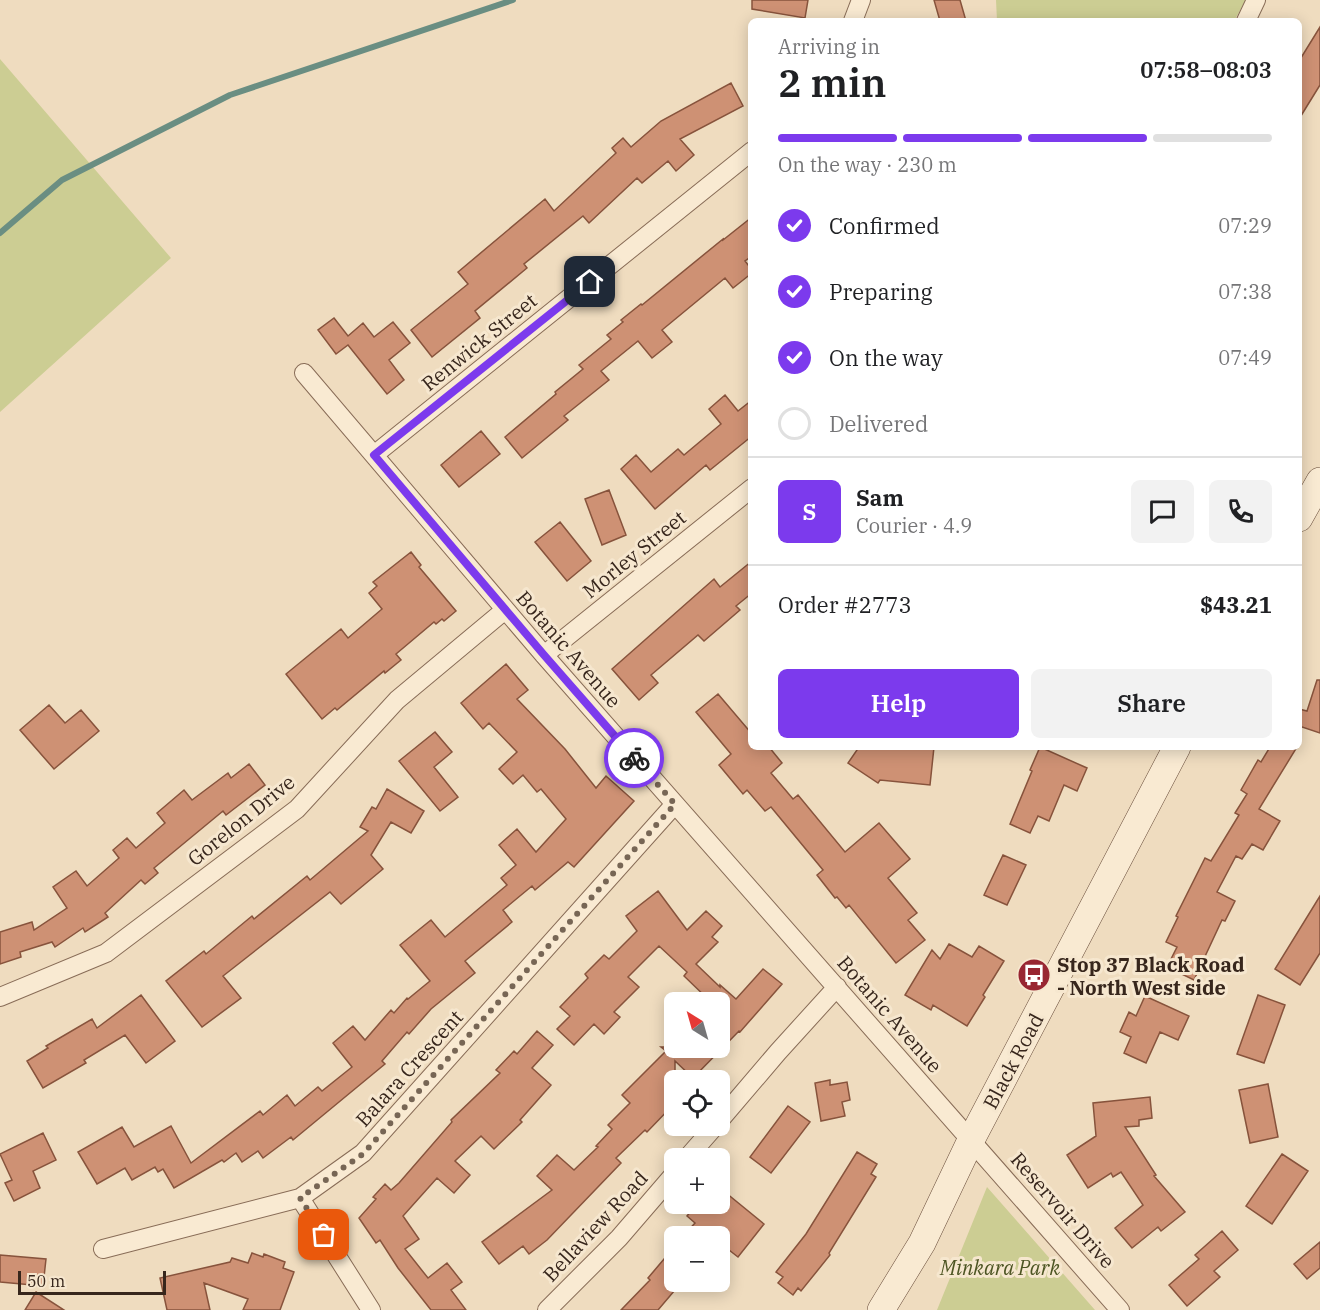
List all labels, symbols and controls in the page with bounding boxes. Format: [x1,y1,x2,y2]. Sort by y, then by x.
text: Arriving in [778,33,880,60]
text: 07:58–08:03 [1140,55,1272,84]
text: 2 min [778,57,886,108]
text: On the way · 230 m [778,151,957,178]
icon: check [778,209,811,242]
text: Confirmed [829,211,940,240]
text: 07:29 [1218,212,1272,239]
pin [564,256,615,307]
icon: home [573,265,606,298]
icon: check [778,275,811,308]
text: Preparing [829,277,933,306]
text: 07:38 [1218,278,1272,305]
street label: Renwick Street [416,287,542,397]
icon: check [778,341,811,374]
text: On the way [829,343,943,372]
text: 07:49 [1218,344,1272,371]
text: Delivered [829,409,928,438]
button: chat [1131,480,1194,543]
button: phone [1209,480,1272,543]
text: Sam [856,483,904,512]
text: S [803,497,816,526]
street label: Morley Street [577,504,691,604]
text: Courier · 4.9 [856,512,972,539]
street label: Botanic Avenue [511,585,627,713]
text: Order #2773 [778,590,912,619]
text: $43.21 [1200,590,1272,619]
button: Help [778,669,1019,738]
button: Share [1031,669,1272,738]
courier [604,728,664,788]
icon: bike [618,742,651,775]
street label: Gorelon Drive [182,768,300,872]
street label: Botanic Avenue [832,950,948,1078]
place label: Stop 37 Black Road - North West side [1057,951,1245,1001]
bus stop icon: Stop 37 Black Road - North West side [1016,957,1052,993]
north arrow [664,992,730,1058]
map controls [664,992,730,1292]
street label: Balara Crescent [349,1004,469,1132]
street label: Black Road [977,1008,1049,1114]
button: locate [664,1070,730,1136]
street label: Reservoir Drive [1005,1146,1121,1274]
button: + [664,1148,730,1214]
street label: Bellaview Road [537,1165,653,1287]
pin [298,1209,349,1260]
icon: bag [307,1218,340,1251]
button: − [664,1226,730,1292]
park label: Minkara Park [939,1254,1060,1281]
scale bar [18,1268,166,1296]
text: 50 m [27,1271,65,1291]

